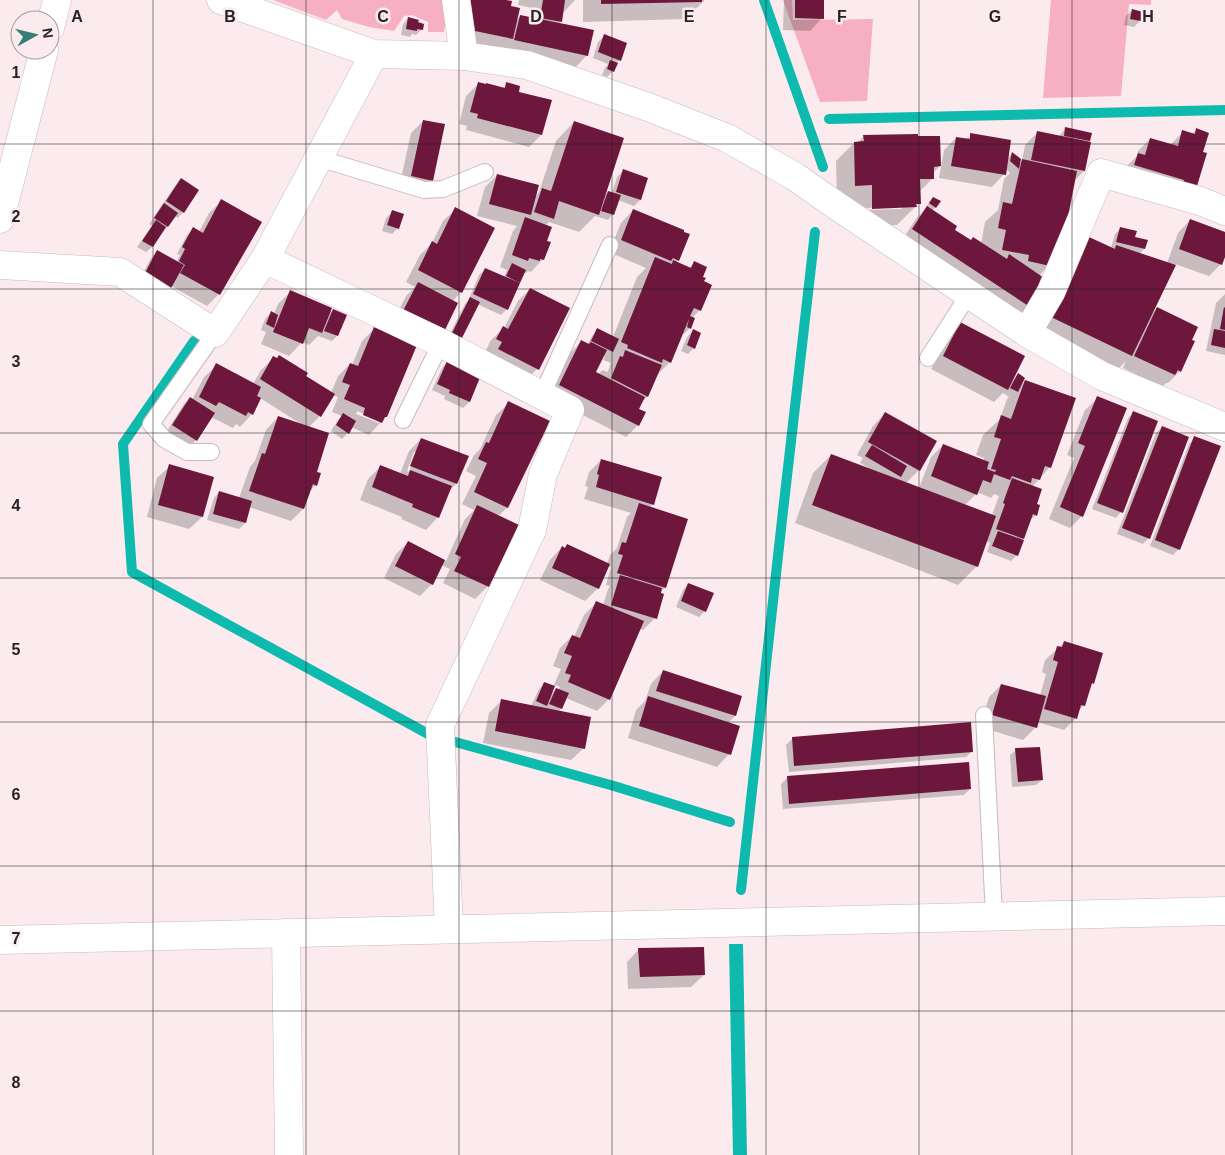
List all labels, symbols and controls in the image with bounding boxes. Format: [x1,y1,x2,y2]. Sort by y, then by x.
text: A [71,8,83,25]
text: B [224,8,236,25]
text: C [377,8,389,25]
text: D [530,8,542,25]
text: E [684,8,695,25]
text: F [837,8,847,25]
text: G [989,8,1001,25]
text: H [1142,8,1154,25]
north arrow [10,10,60,60]
text: N [39,27,57,39]
text: 1 [12,64,21,81]
text: 2 [12,208,21,225]
text: 3 [12,353,21,370]
text: 4 [12,497,21,514]
text: 5 [12,641,21,658]
text: 6 [12,786,21,803]
text: 7 [12,930,21,947]
text: 8 [12,1074,21,1091]

